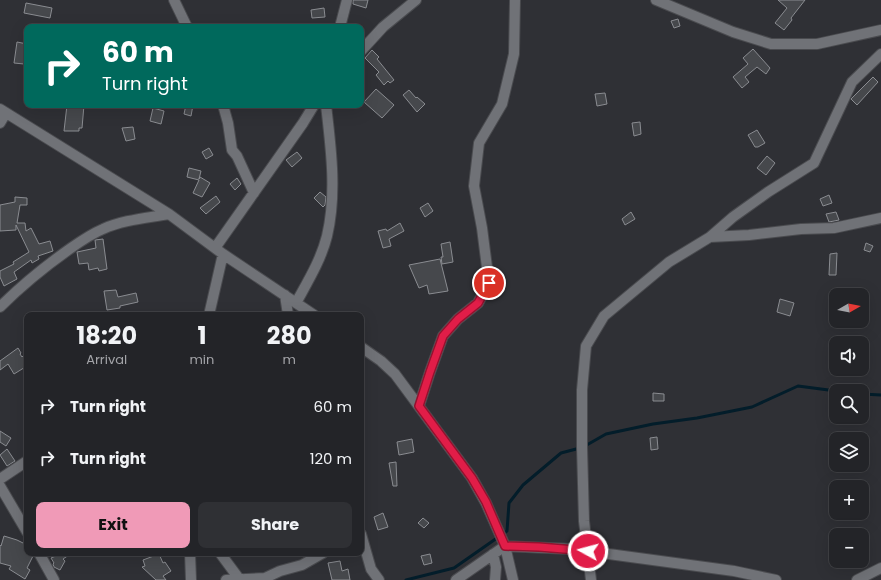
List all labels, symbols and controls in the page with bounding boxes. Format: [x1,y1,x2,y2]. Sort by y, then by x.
text: 60 m [102,33,174,72]
icon: right [36,40,88,92]
text: Turn right [102,71,188,96]
pin [472,266,506,300]
icon: arrive [478,272,500,294]
north arrow [829,288,869,328]
map controls [829,288,869,568]
text: 18:20 [76,319,137,352]
text: 1 [197,319,206,352]
text: 280 [267,319,312,352]
button: sound [829,336,869,376]
text: Arrival [86,350,127,369]
text: min [189,350,214,369]
text: m [282,350,296,369]
button: search [829,384,869,424]
icon: right [36,395,58,417]
text: Turn right [70,396,146,417]
text: 60 m [314,396,352,417]
button: layers [829,432,869,472]
icon: right [36,447,58,469]
text: Turn right [70,448,146,469]
text: 120 m [310,448,352,469]
button: + [829,480,869,520]
button: Exit [36,502,190,548]
button: Share [198,502,352,548]
button: − [829,528,869,568]
position arrow [567,530,609,572]

